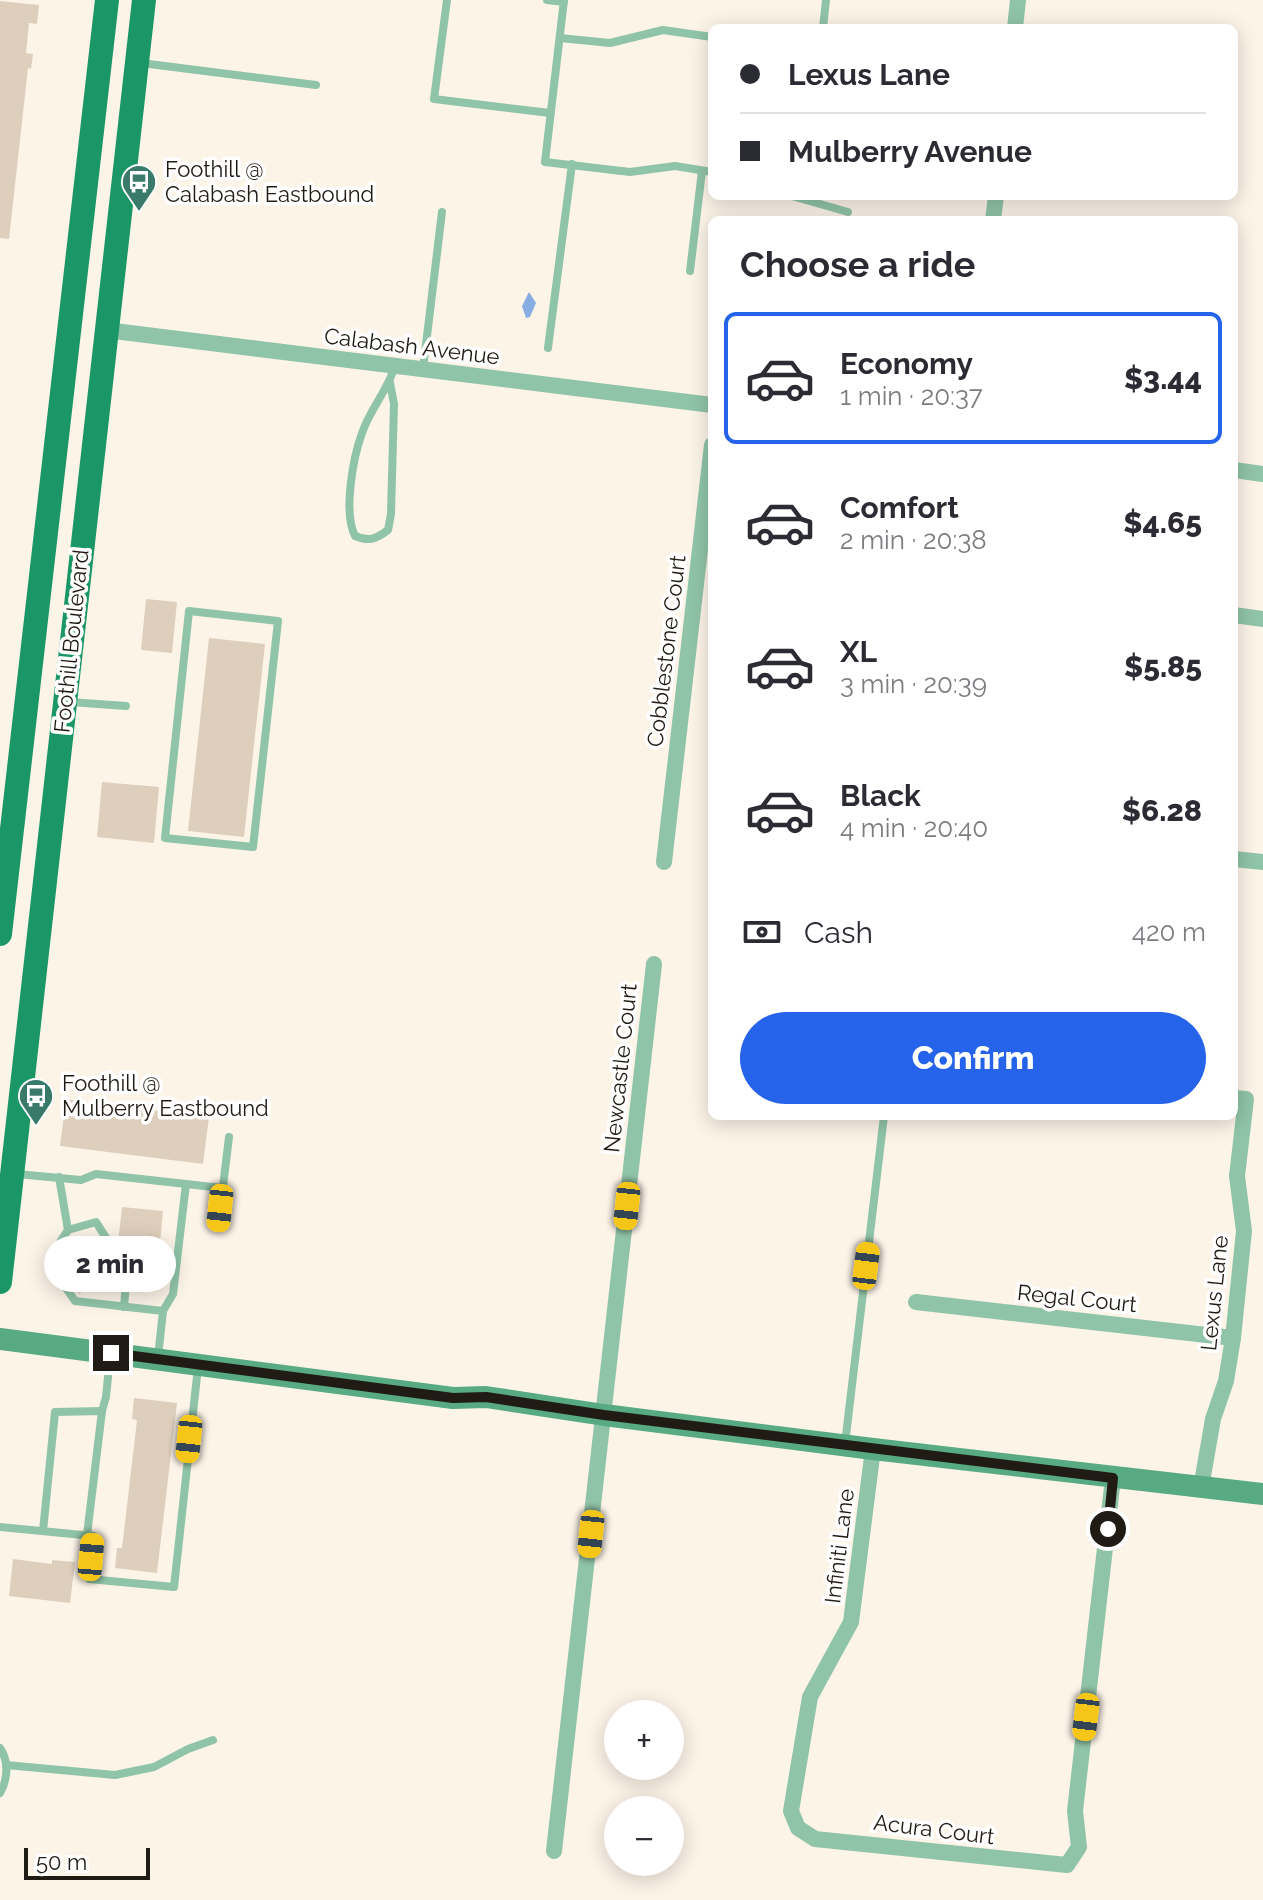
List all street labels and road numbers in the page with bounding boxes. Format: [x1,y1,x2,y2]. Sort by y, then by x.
street label: Calabash Avenue [323,322,501,370]
street label: Foothill Boulevard [48,548,94,734]
street label: Cobblestone Court [641,553,691,748]
street label: Newcastle Court [598,982,642,1154]
street label: Lexus Lane [1195,1234,1233,1352]
street label: Regal Court [1016,1279,1139,1317]
street label: Infiniti Lane [819,1487,859,1605]
street label: Acura Court [872,1809,996,1849]

